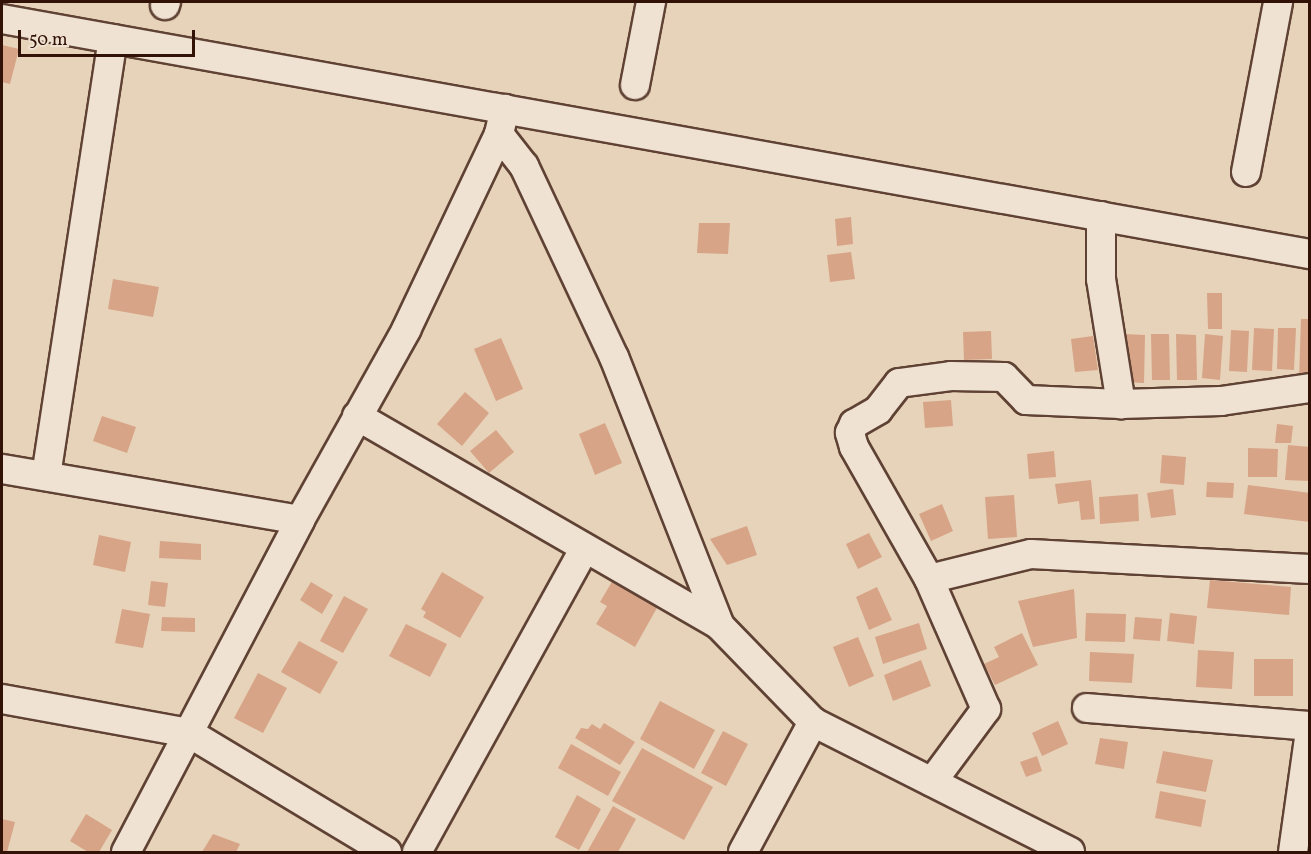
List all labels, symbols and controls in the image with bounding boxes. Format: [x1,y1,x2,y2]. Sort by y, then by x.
scale bar [21,18,198,56]
text: 50 m [29,28,68,53]

